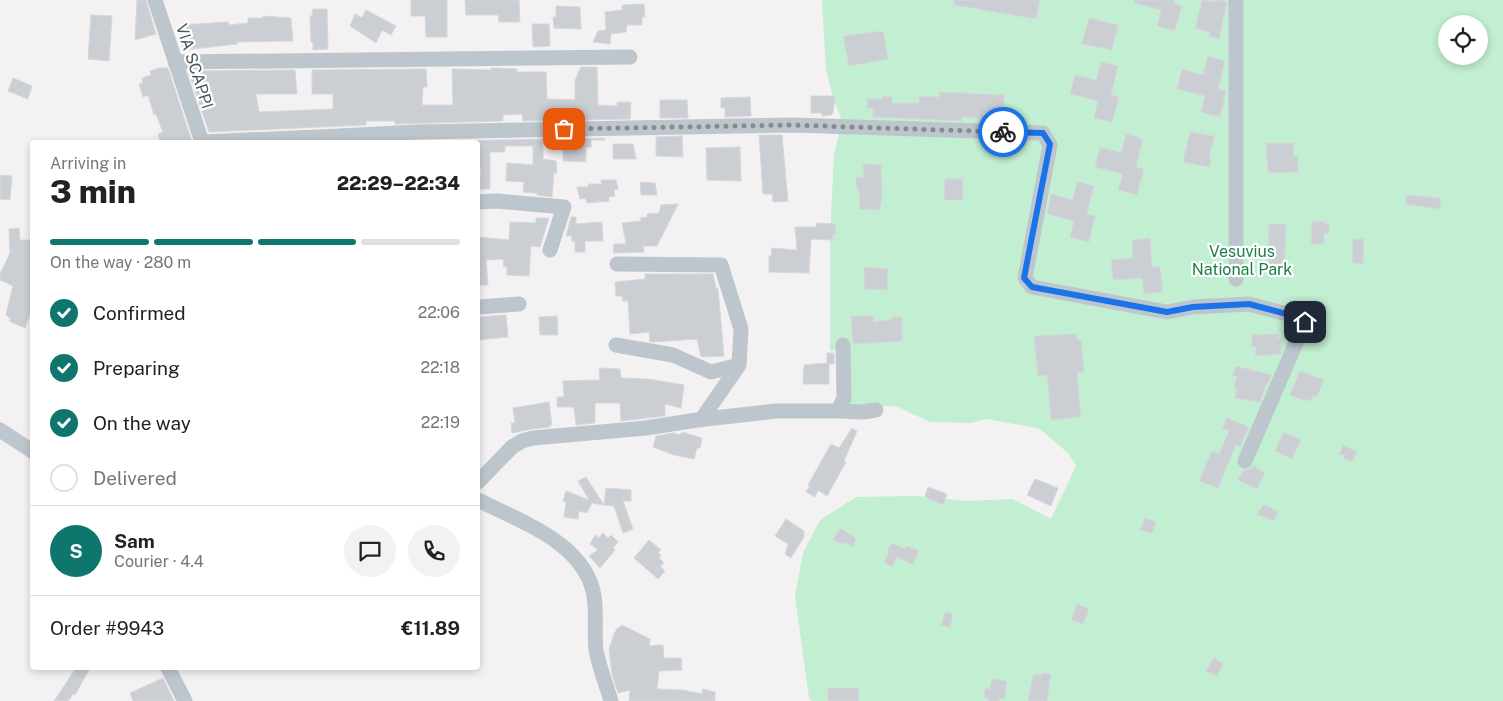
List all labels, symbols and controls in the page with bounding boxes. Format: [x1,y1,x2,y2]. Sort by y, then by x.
map controls [1438,15,1488,65]
button: locate [1438,15,1488,65]
street label: VIA SCAPPI [172,21,217,111]
courier [978,107,1028,157]
pin [543,108,585,150]
icon: bag [550,115,578,143]
icon: bike [989,118,1017,146]
text: Arriving in [50,154,126,173]
text: 22:29–22:34 [337,172,460,194]
text: 3 min [50,173,136,210]
park label: Vesuvius National Park [1192,242,1292,279]
text: On the way · 280 m [50,253,191,272]
icon: check [50,299,78,327]
pin [1284,301,1326,343]
text: Confirmed [93,302,186,324]
text: 22:06 [418,303,460,322]
icon: home [1291,308,1319,336]
icon: check [50,354,78,382]
text: Preparing [93,357,180,379]
text: 22:18 [420,358,460,377]
icon: check [50,409,78,437]
text: On the way [93,412,191,434]
text: 22:19 [421,413,460,432]
text: Delivered [93,467,177,489]
button: chat [344,525,396,577]
button: phone [408,525,460,577]
text: Sam [114,530,155,552]
text: S [69,540,83,562]
text: Courier · 4.4 [114,552,204,571]
text: Order #9943 [50,617,164,639]
text: €11.89 [401,617,460,639]

